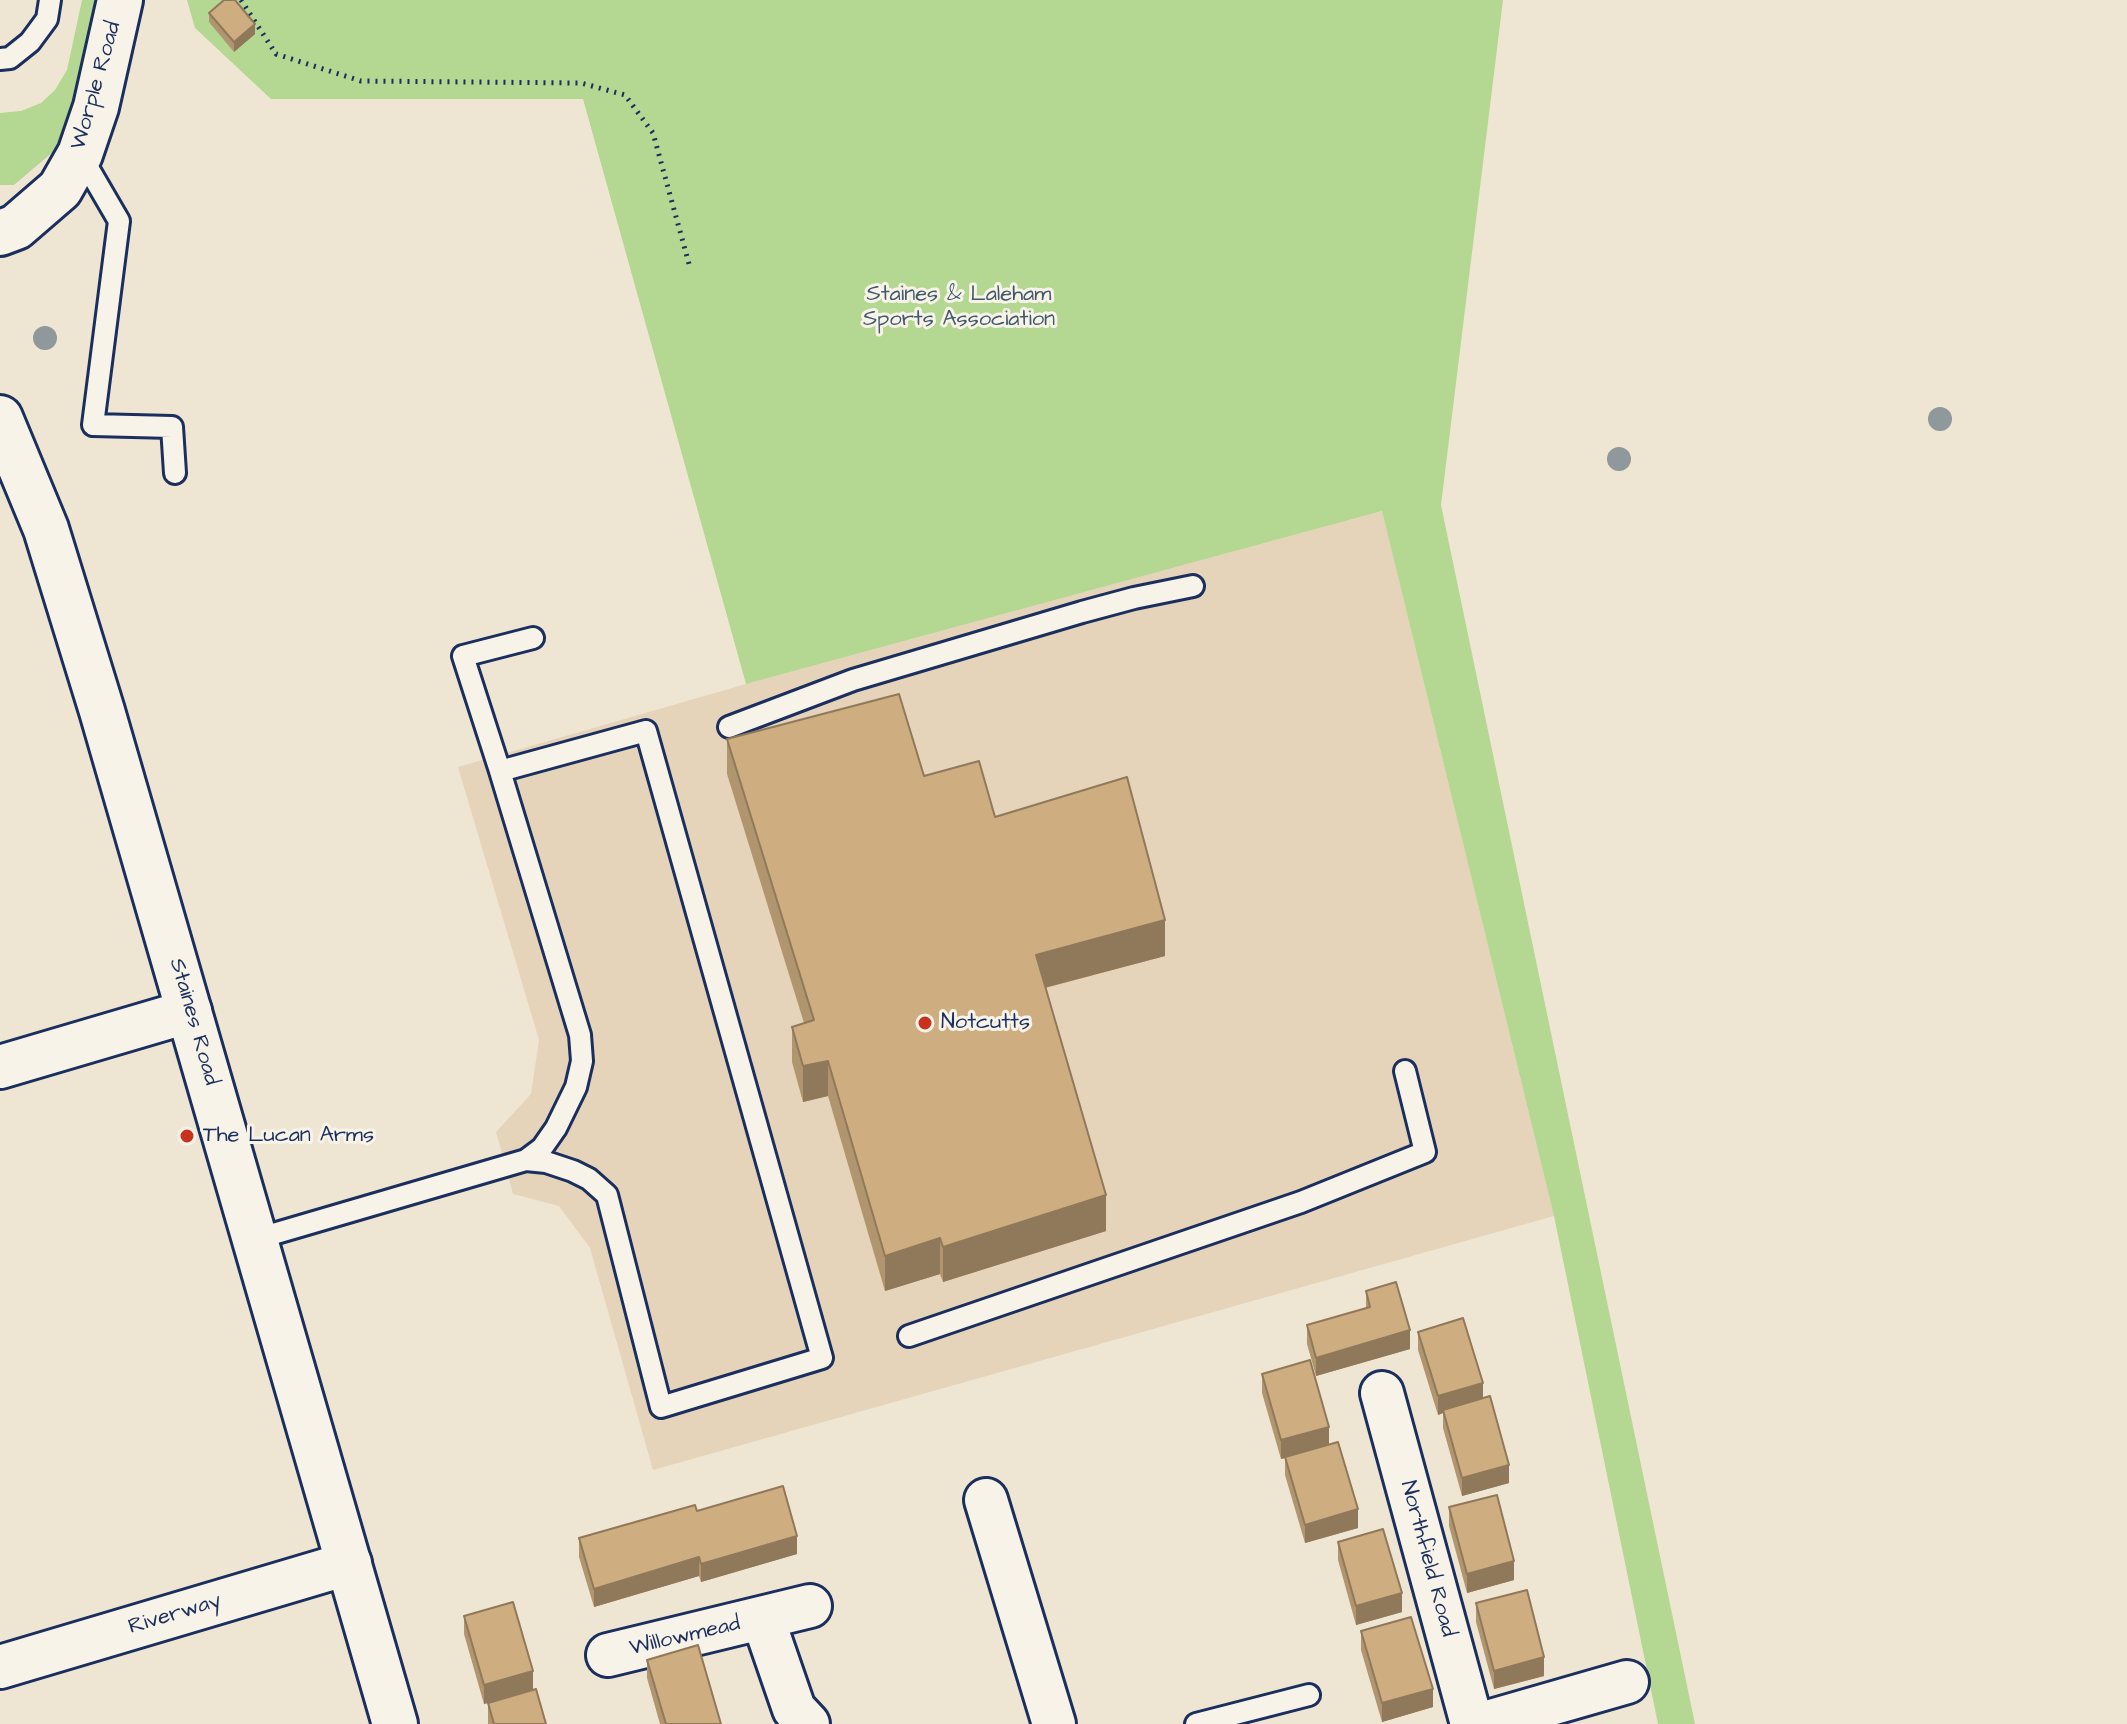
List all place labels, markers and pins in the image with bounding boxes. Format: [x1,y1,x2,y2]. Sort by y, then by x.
place label: Notcutts [941,1010,1030,1036]
marker: Notcutts [916,1014,934,1032]
place label: The Lucan Arms [203,1123,374,1149]
marker: The Lucan Arms [178,1127,196,1145]

